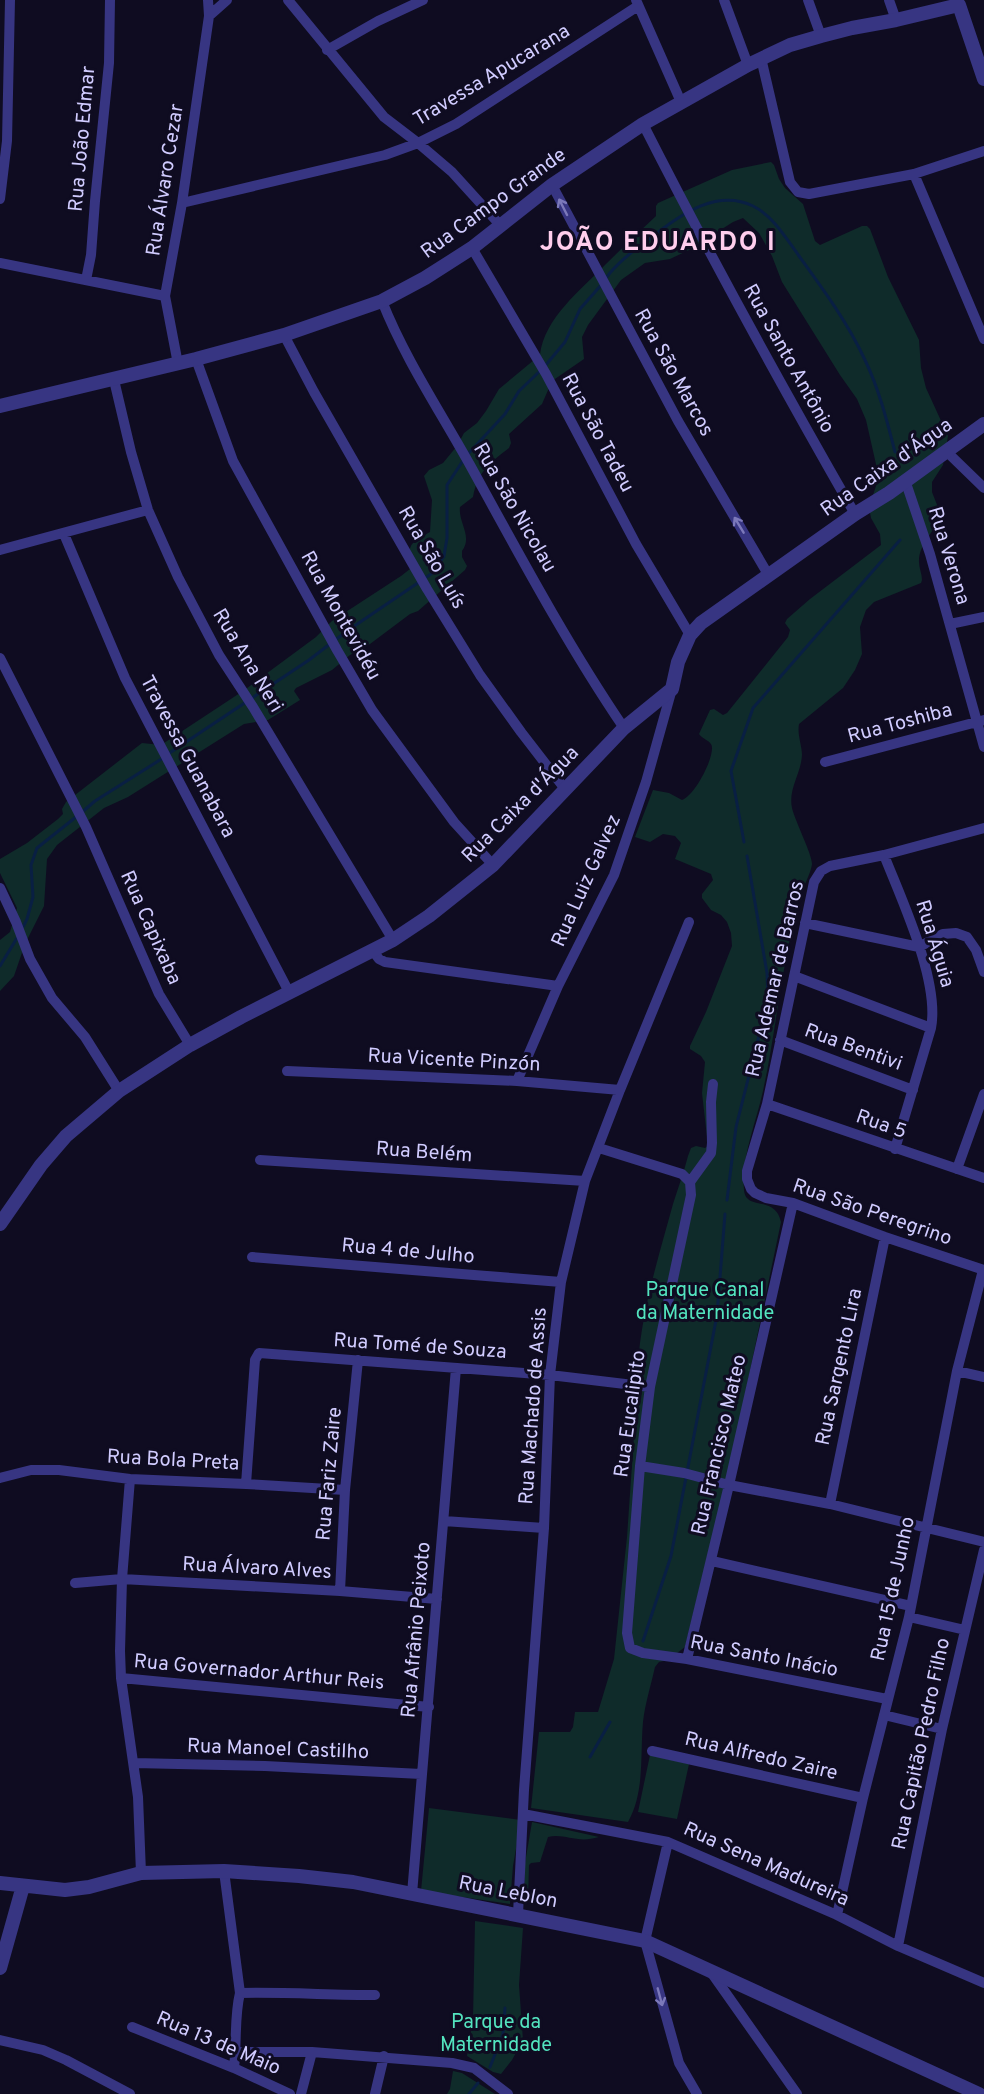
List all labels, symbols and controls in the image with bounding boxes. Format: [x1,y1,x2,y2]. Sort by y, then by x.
street label: Travessa Apucarana [409,19,575,133]
street label: Rua João Edmar [64,65,102,213]
street label: Rua Álvaro Cezar [139,102,191,258]
street label: Rua Campo Grande [416,142,572,266]
one-way arrow [557,198,569,216]
district label: JOÃO EDUARDO I [540,225,776,260]
street label: Rua Santo Antônio [736,280,840,438]
street label: Rua São Marcos [627,305,719,441]
street label: Rua São Tadeu [555,369,639,497]
street label: Rua Caixa d'Água [815,411,958,523]
street label: Rua São Nicolau [466,438,562,578]
street label: Rua São Luís [391,502,471,614]
street label: Rua Verona [921,504,975,608]
one-way arrow [732,517,744,534]
street label: Rua Montevidéu [294,547,386,685]
street label: Rua Ana Neri [206,604,288,718]
street label: Travessa Guanabara [133,671,241,843]
street label: Rua Toshiba [845,698,955,750]
street label: Rua Caixa d'Água [455,739,585,869]
street label: Rua Luiz Galvez [546,811,628,951]
street label: Rua Capixaba [113,867,187,989]
street label: Rua Ademar de Barros [741,878,811,1080]
street label: Rua Águia [908,896,962,991]
street label: Rua Bentivi [800,1018,906,1078]
street label: Rua Vicente Pinzón [367,1043,541,1079]
street label: Rua 5 [852,1104,910,1146]
street label: Rua Belém [375,1137,473,1169]
street label: Rua São Peregrino [789,1174,955,1252]
street label: Rua 4 de Julho [340,1233,476,1271]
park label: Parque Canal da Maternidade [636,1278,774,1327]
street label: Rua Sargento Lira [811,1286,869,1448]
street label: Rua Machado de Assis [514,1306,554,1506]
street label: Rua Tomé de Souza [332,1328,508,1366]
street label: Rua Eucalipito [609,1349,653,1479]
street label: Rua Francisco Mateo [687,1352,753,1538]
street label: Rua Fariz Zaire [311,1406,349,1542]
street label: Rua Bola Preta [106,1445,240,1477]
street label: Rua 15 de Junho [866,1514,922,1664]
street label: Rua Afrânio Peixoto [396,1541,438,1719]
street label: Rua Álvaro Alves [182,1550,332,1586]
street label: Rua Santo Inácio [688,1630,840,1684]
street label: Rua Capitão Pedro Filho [887,1636,957,1852]
street label: Rua Governador Arthur Reis [133,1649,385,1697]
street label: Rua Alfredo Zaire [682,1727,840,1787]
street label: Rua Manoel Castilho [186,1734,370,1766]
street label: Rua Sena Madureira [679,1817,853,1913]
street label: Rua Leblon [456,1871,560,1915]
one-way arrow [655,1987,666,2006]
street label: Rua 13 de Maio [152,2006,284,2082]
park label: Parque da Maternidade [440,2010,552,2059]

